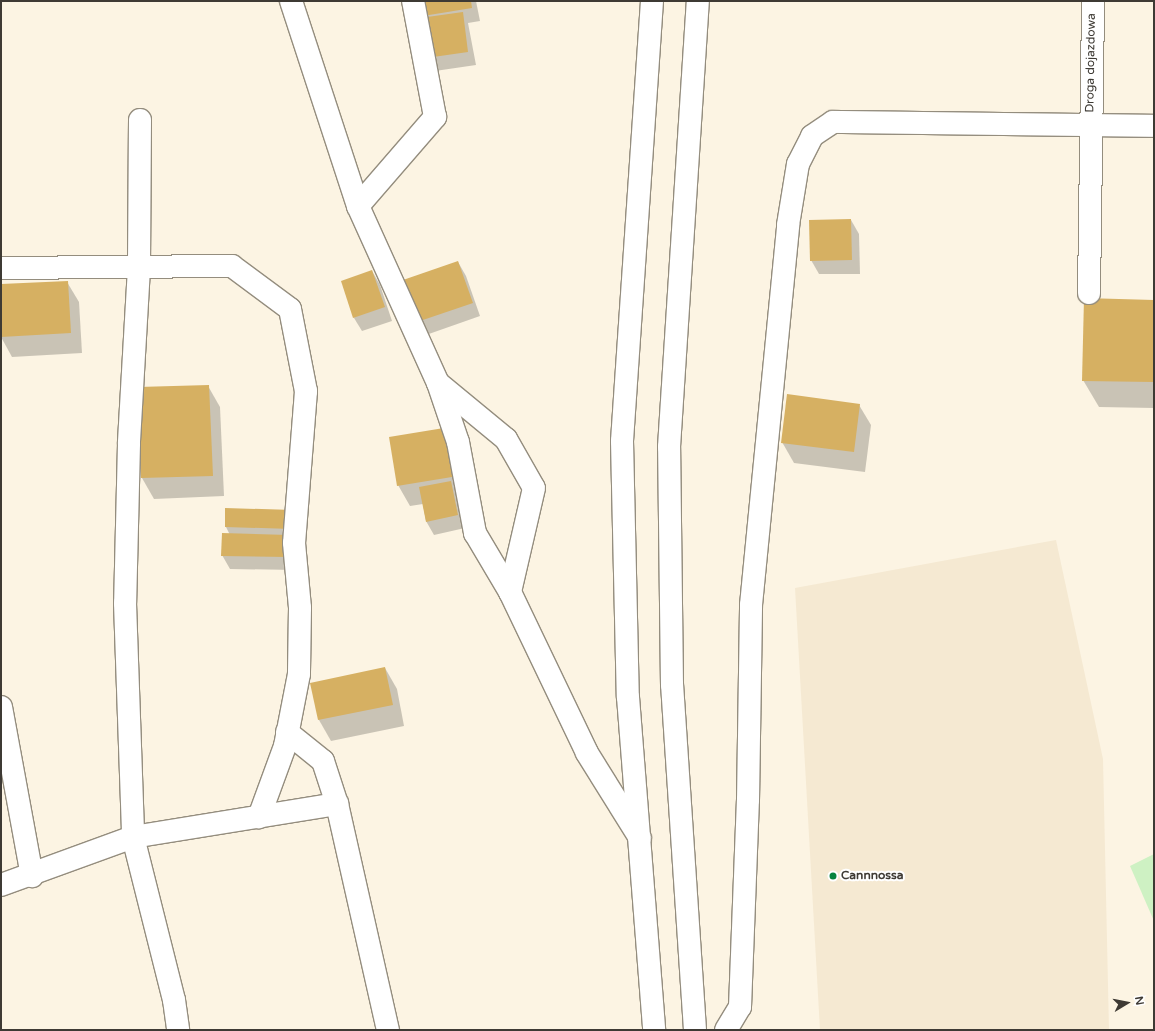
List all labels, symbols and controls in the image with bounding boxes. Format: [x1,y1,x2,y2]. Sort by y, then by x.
street label: Droga dojazdowa [1083,13,1099,113]
place label: Cannnossa [841,869,904,883]
marker: Cannnossa [828,871,838,881]
north arrow [1107,983,1147,1023]
text: N [1132,995,1146,1006]

